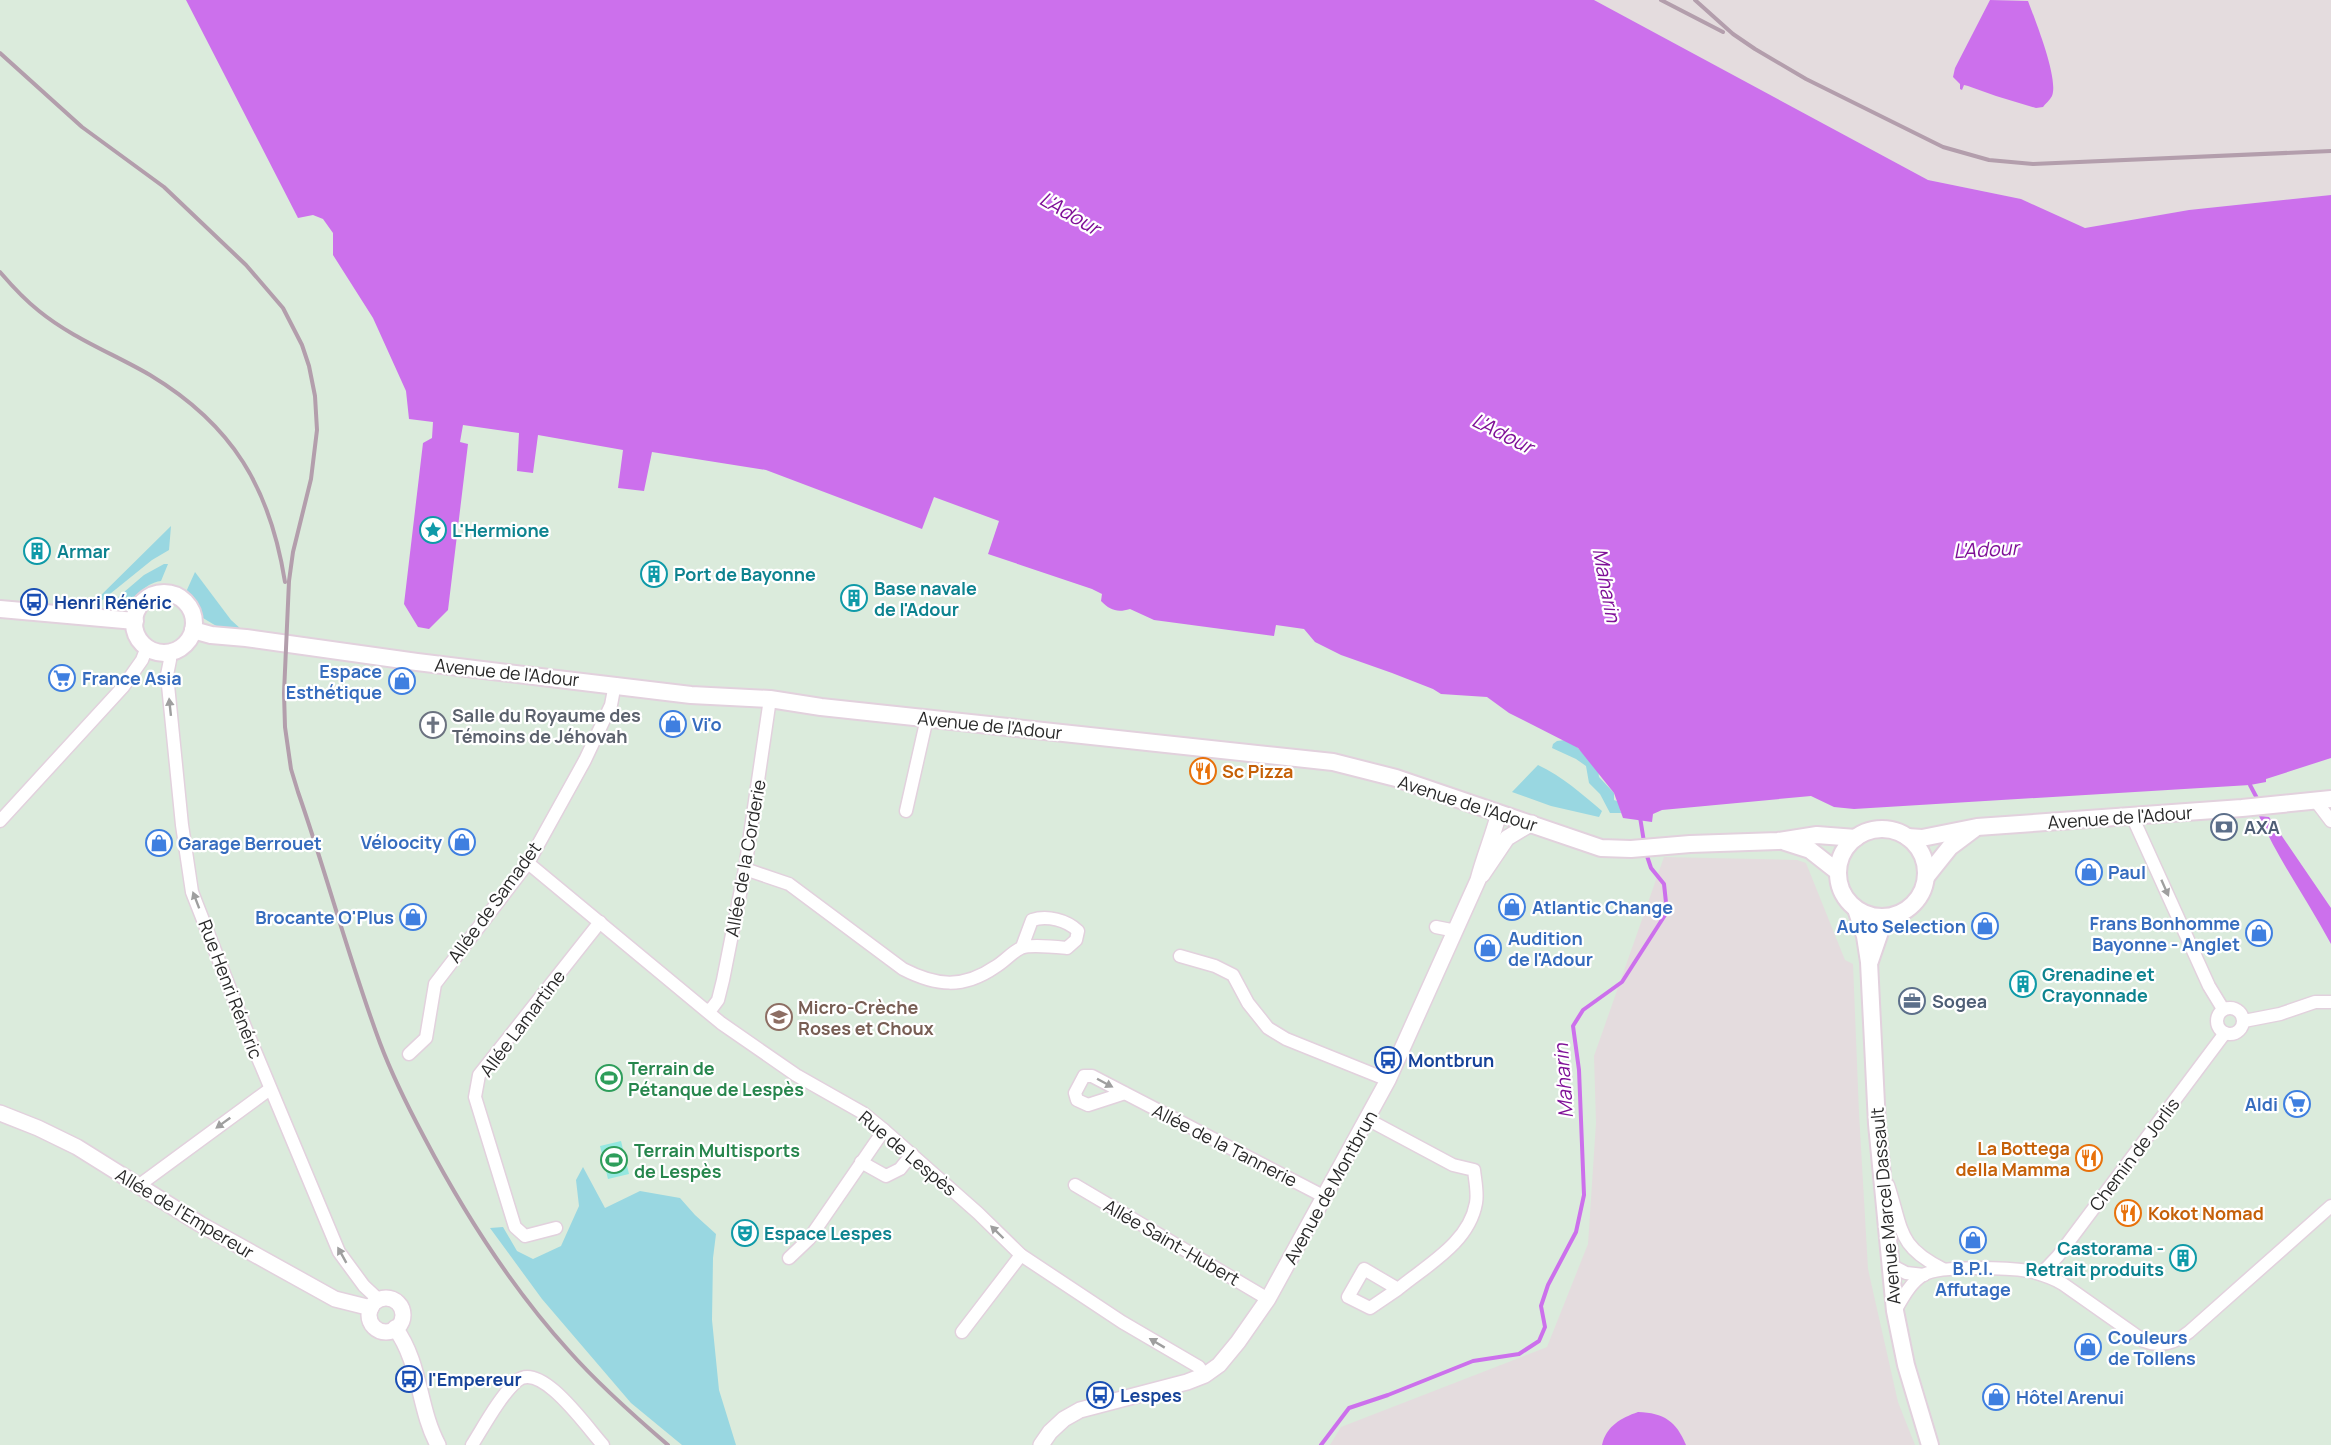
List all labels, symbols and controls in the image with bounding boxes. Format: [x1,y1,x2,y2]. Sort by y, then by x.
water label: L'Adour [1035,185,1107,242]
water label: L'Adour [1468,406,1541,461]
place icon: L'Hermione [418,515,448,545]
place label: L'Hermione [452,518,550,542]
water label: L'Adour [1953,534,2022,564]
building icon: Armar [22,536,52,566]
place label: Armar [57,539,110,563]
water label: Maharin [1587,546,1628,625]
building icon: Port de Bayonne [639,559,669,589]
place label: Port de Bayonne [674,562,816,586]
place label: Base navale de l'Adour [874,576,977,621]
building icon: Base navale de l'Adour [839,583,869,613]
bus stop icon: Henri Rénéric [19,587,49,617]
place label: Henri Rénéric [54,590,172,614]
street label: Avenue de l'Adour [434,652,581,692]
place label: Espace Esthétique [286,659,382,704]
supermarket icon: France Asia [47,663,77,693]
place label: France Asia [82,666,182,690]
shop icon: Espace Esthétique [387,666,417,696]
one-way arrow [166,698,175,717]
place label: Salle du Royaume des Témoins de Jéhovah [452,703,641,748]
street label: Avenue de l'Adour [917,705,1064,745]
shop icon: Vi'o [658,709,688,739]
church icon: Salle du Royaume des Témoins de Jéhovah [418,710,448,740]
place label: Vi'o [692,712,722,736]
restaurant icon: Sc Pizza [1188,756,1218,786]
place label: Sc Pizza [1222,759,1293,783]
street label: Avenue de l'Adour [1395,769,1541,837]
street label: Allée de la Corderie [719,777,771,939]
street label: Avenue de l'Adour [2047,800,2194,834]
bank icon: AXA [2209,812,2239,842]
place label: AXA [2244,815,2280,839]
shop icon: Véloocity [447,827,477,857]
shop icon: Garage Berrouet [144,828,174,858]
place label: Véloocity [360,830,442,854]
place label: Garage Berrouet [178,831,322,855]
street label: Allée de Samadet [442,837,546,967]
shop icon: Paul [2074,857,2104,887]
place label: Paul [2108,860,2146,884]
one-way arrow [2160,879,2170,897]
one-way arrow [191,891,200,909]
shop icon: Atlantic Change [1497,892,1527,922]
place label: Atlantic Change [1532,895,1673,919]
shop icon: Brocante O'Plus [398,902,428,932]
place label: Brocante O'Plus [255,905,394,929]
shop icon: Auto Selection [1970,911,2000,941]
place label: Frans Bonhomme Bayonne - Anglet [2089,911,2240,956]
place label: Auto Selection [1837,914,1966,938]
street label: Rue Henri Rénéric [193,916,269,1062]
shop icon: Frans Bonhomme Bayonne - Anglet [2244,918,2274,948]
place label: Audition de l'Adour [1508,926,1593,971]
shop icon: Audition de l'Adour [1473,933,1503,963]
place label: Grenadine et Crayonnade [2042,962,2155,1007]
street label: Allée Lamartine [474,965,570,1081]
building icon: Grenadine et Crayonnade [2008,969,2038,999]
office icon: Sogea [1897,986,1927,1016]
place label: Sogea [1932,989,1987,1013]
place label: Micro-Crèche Roses et Choux [798,995,934,1040]
school or university icon: Micro-Crèche Roses et Choux [764,1002,794,1032]
water label: Maharin [1547,1042,1579,1119]
bus stop icon: Montbrun [1373,1045,1403,1075]
place label: Montbrun [1408,1048,1494,1072]
place label: Terrain de Pétanque de Lespès [628,1056,804,1101]
sports icon: Terrain de Pétanque de Lespès [594,1063,624,1093]
one-way arrow [1097,1078,1114,1088]
supermarket icon: Aldi [2282,1089,2312,1119]
place label: Aldi [2245,1092,2278,1116]
street label: Chemin de Jorlis [2084,1093,2184,1215]
street label: Allée de la Tannerie [1148,1098,1302,1192]
street label: Rue de Lespès [854,1105,962,1201]
street label: Avenue de Montbrun [1278,1106,1382,1268]
street label: Avenue Marcel Dassault [1864,1106,1906,1306]
one-way arrow [216,1117,232,1129]
place label: La Bottega della Mamma [1956,1136,2070,1181]
place label: Terrain Multisports de Lespès [634,1138,800,1183]
restaurant icon: La Bottega della Mamma [2074,1143,2104,1173]
sports icon: Terrain Multisports de Lespès [599,1145,629,1175]
street label: Allée de l'Empereur [111,1162,259,1264]
street label: Allée Saint-Hubert [1100,1193,1244,1291]
restaurant icon: Kokot Nomad [2113,1198,2143,1228]
place label: Kokot Nomad [2148,1201,2264,1225]
theatre icon: Espace Lespes [730,1218,760,1248]
place label: Espace Lespes [764,1221,892,1245]
one-way arrow [991,1225,1005,1239]
shop icon: B.P.I. Affutage [1958,1225,1988,1255]
place label: Castorama - Retrait produits [2026,1236,2164,1281]
building icon: Castorama - Retrait produits [2168,1243,2198,1273]
one-way arrow [337,1246,347,1263]
place label: B.P.I. Affutage [1935,1256,2011,1301]
place label: Couleurs de Tollens [2108,1325,2196,1370]
shop icon: Couleurs de Tollens [2073,1332,2103,1362]
one-way arrow [1149,1337,1165,1348]
bus stop icon: l'Empereur [394,1364,424,1394]
place label: l'Empereur [428,1367,522,1391]
bus stop icon: Lespes [1085,1380,1115,1410]
shop icon: Hôtel Arenui [1981,1382,2011,1412]
place label: Lespes [1120,1383,1182,1407]
place label: Hôtel Arenui [2016,1385,2124,1409]

